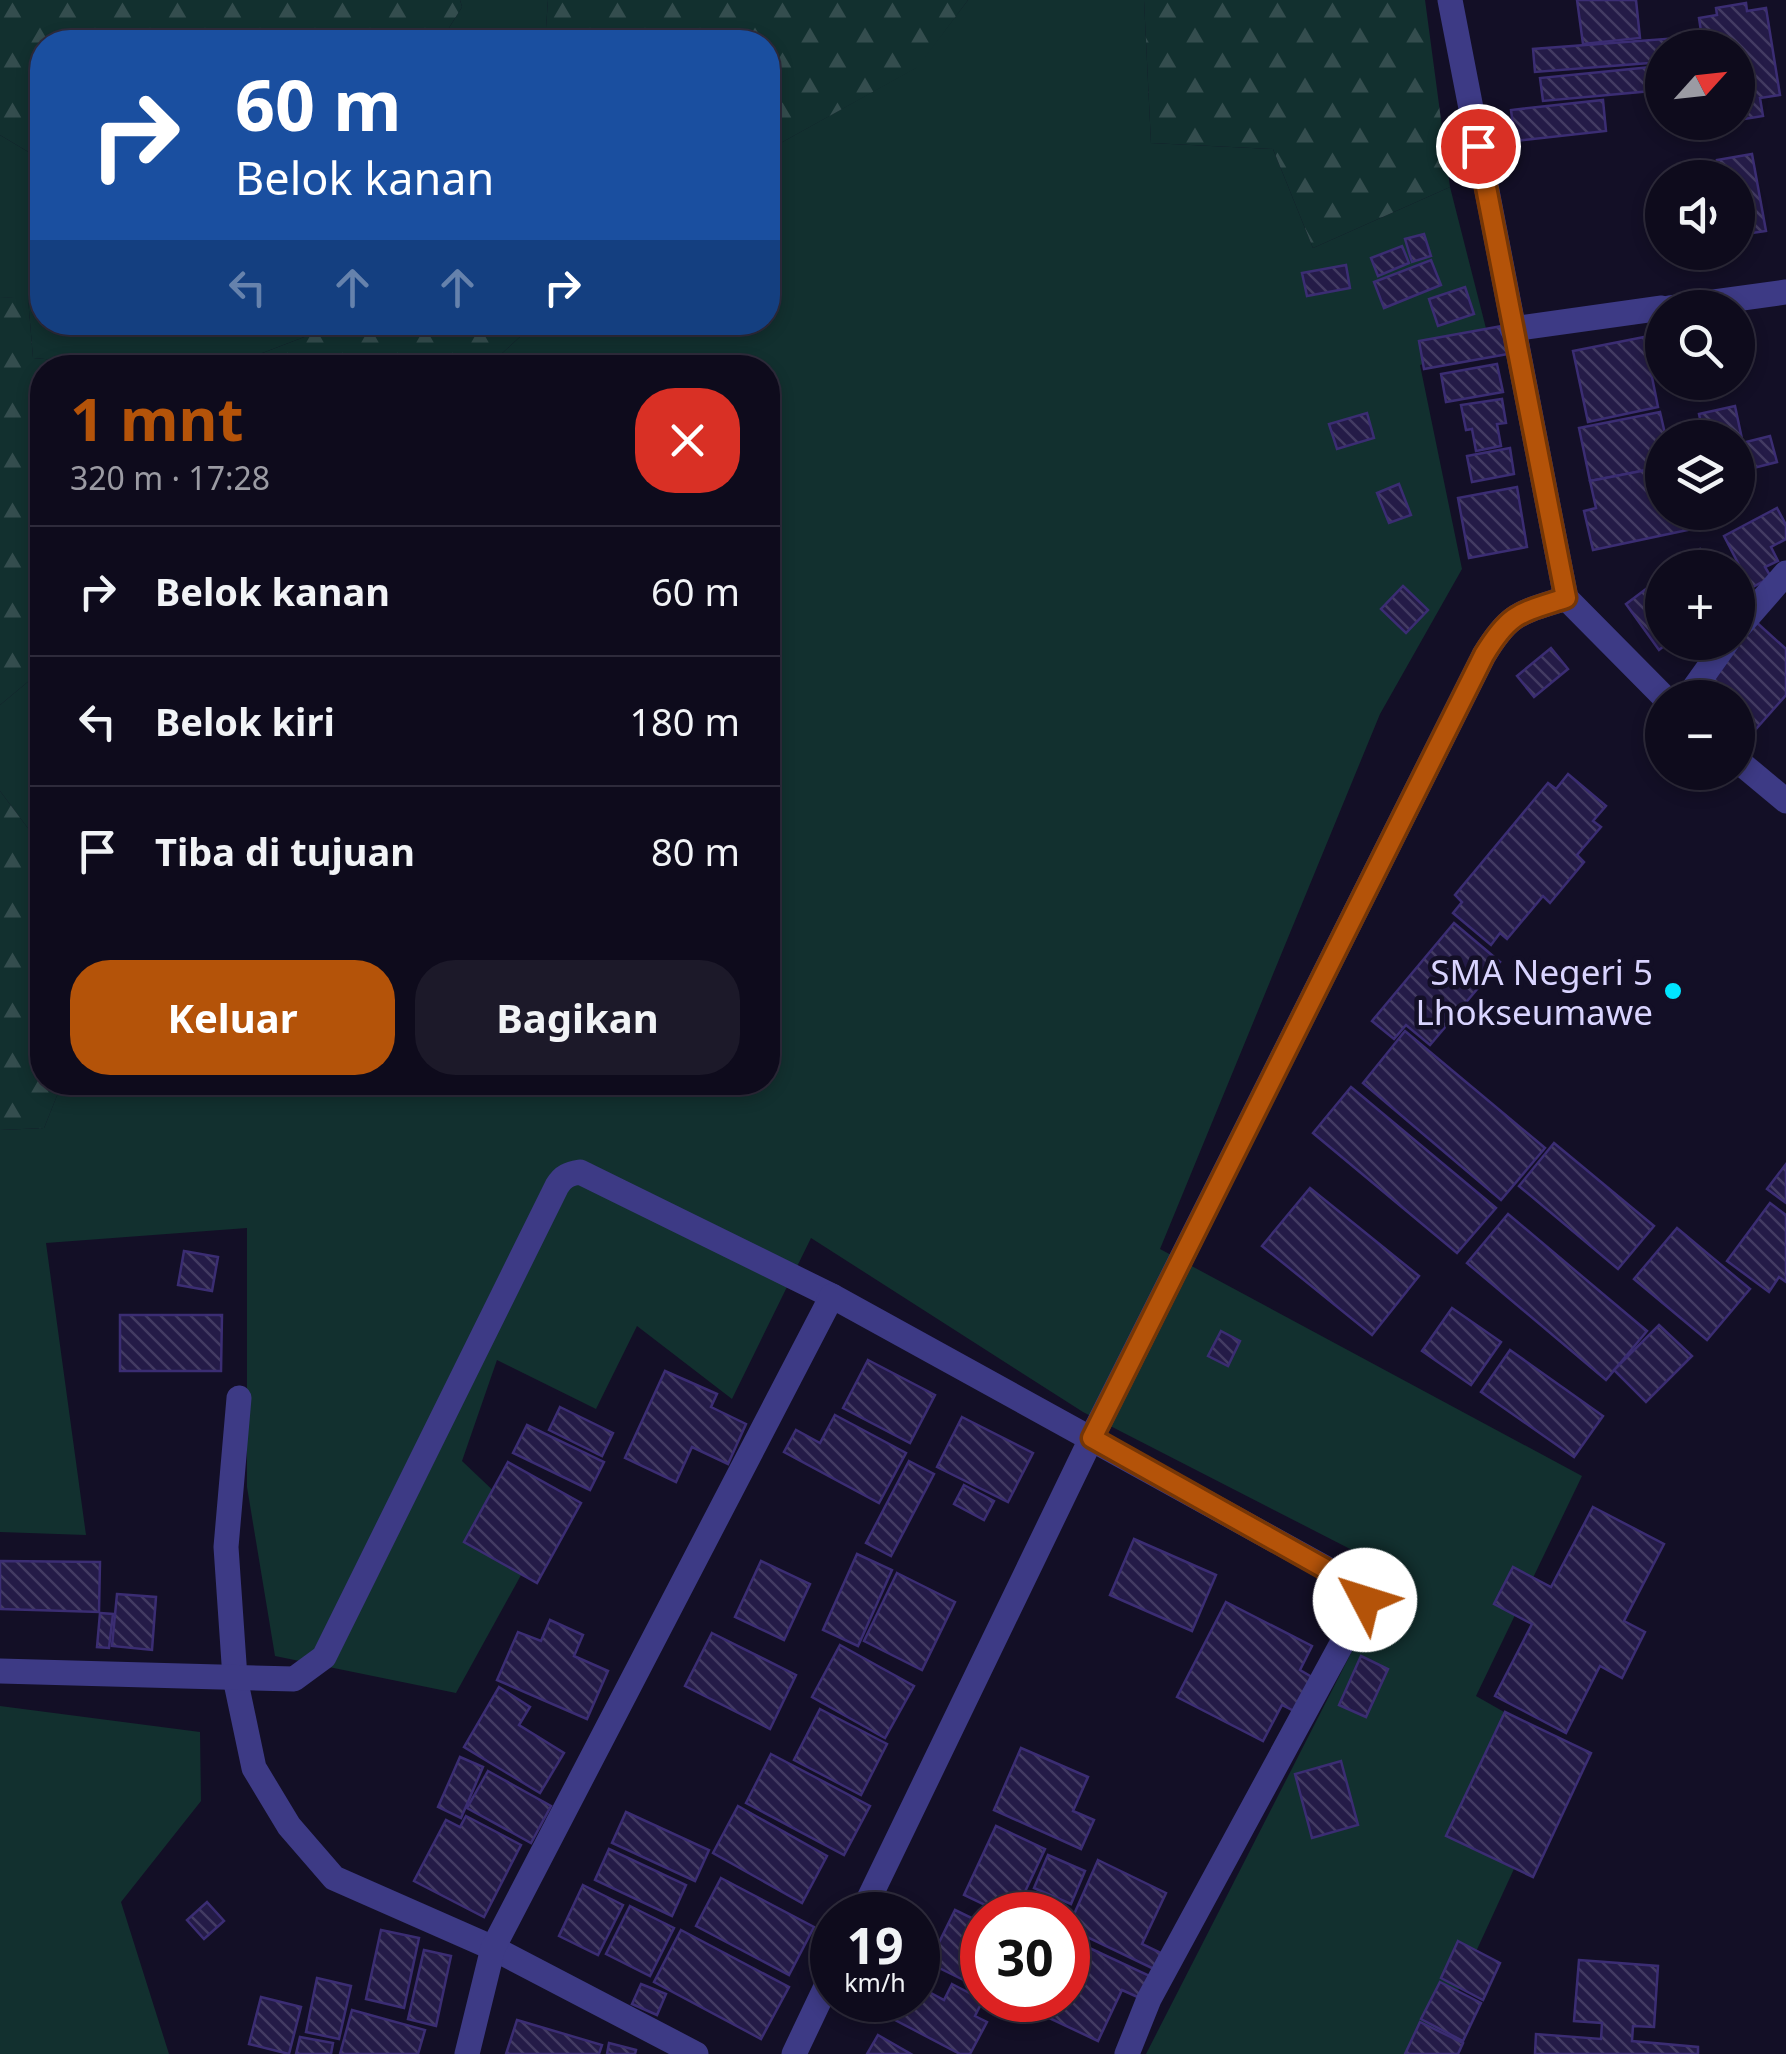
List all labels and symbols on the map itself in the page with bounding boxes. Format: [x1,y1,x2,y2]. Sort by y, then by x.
north arrow [1645,30,1755,140]
pin [1436,104,1521,189]
place label: SMA Negeri 5 Lhokseumawe [1415,948,1653,1035]
marker: SMA Negeri 5 Lhokseumawe [1662,980,1684,1002]
position arrow [1313,1548,1417,1652]
speed limit sign: 30 [960,1892,1090,2022]

